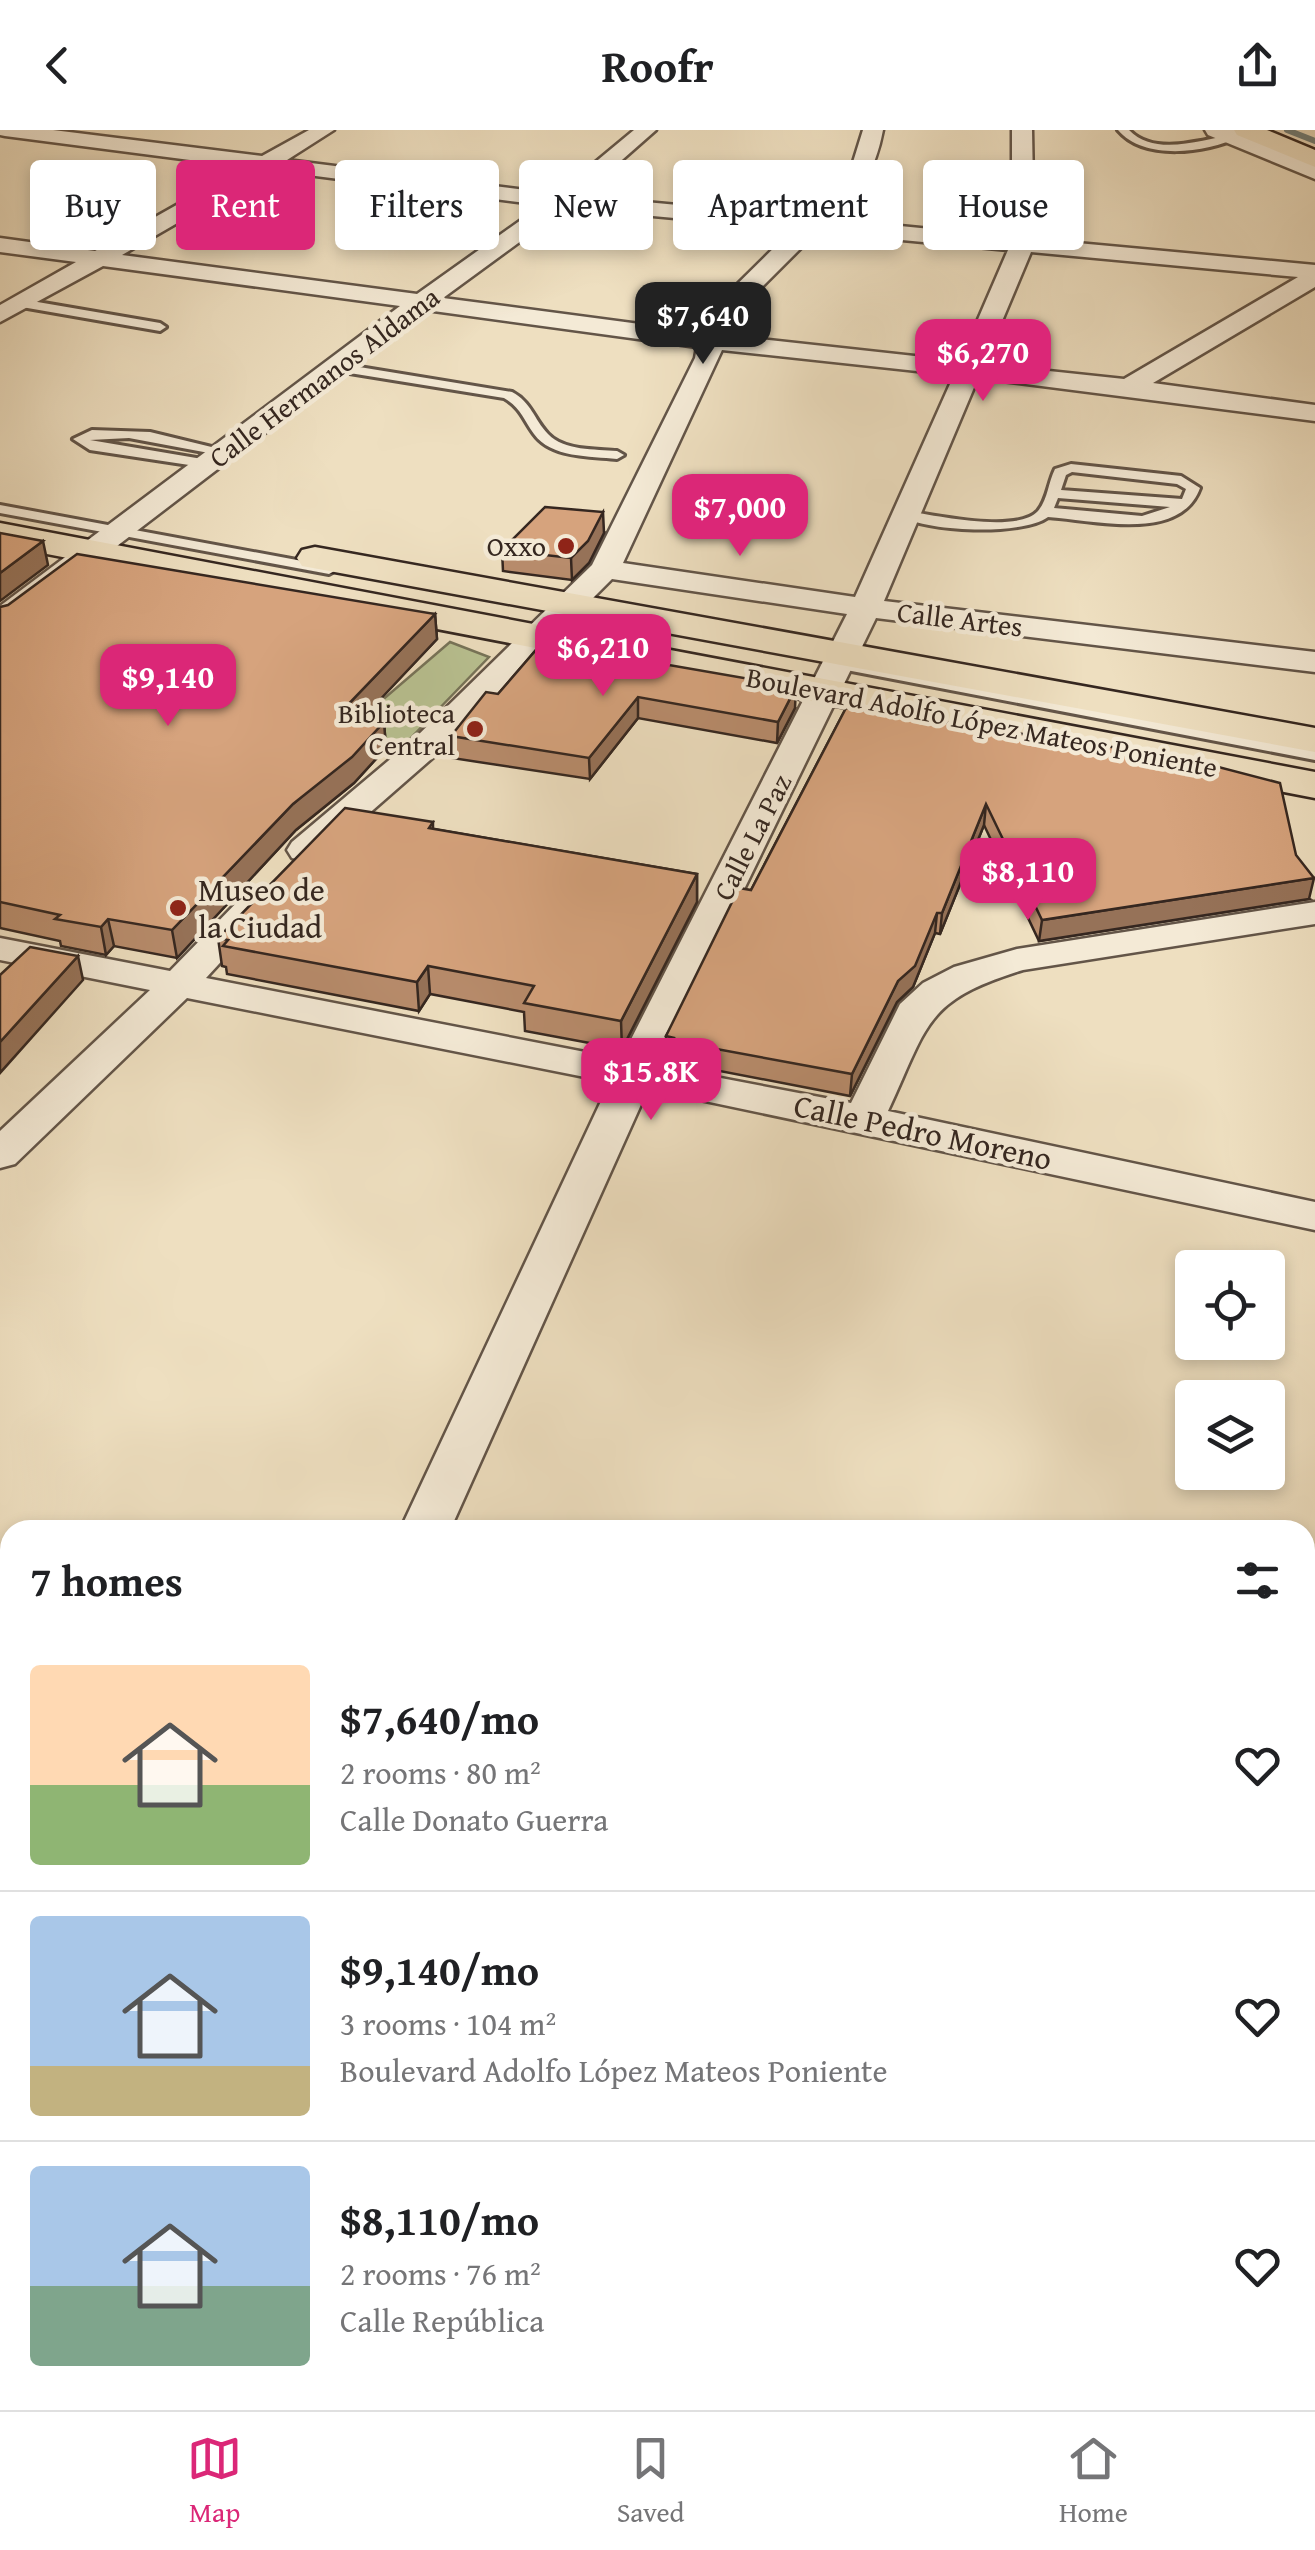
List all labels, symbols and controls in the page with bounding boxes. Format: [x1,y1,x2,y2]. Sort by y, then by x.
text: Roofr [601,33,714,98]
icon: back [30,38,85,93]
icon: share [1230,38,1285,93]
chip: Buy [30,160,156,250]
chip: Rent [176,160,315,250]
chip: Filters [335,160,499,250]
chip: New [519,160,653,250]
chip: Apartment [673,160,903,250]
chip: House [923,160,1084,250]
street label: Calle Hermanos Aldama [200,276,448,477]
pin: $7,640 [622,282,784,367]
text: $7,640 [657,291,749,338]
pin: $6,270 [902,319,1064,404]
text: $6,270 [937,328,1029,375]
pin: $7,000 [659,474,821,559]
text: $7,000 [694,483,786,530]
place label: Oxxo [487,525,546,566]
marker: Oxxo [555,535,577,557]
street label: Calle Artes [895,590,1025,647]
pin: $6,210 [522,614,684,699]
text: $6,210 [557,623,649,670]
pin: $9,140 [87,644,249,729]
text: $9,140 [122,653,214,700]
street label: Boulevard Adolfo López Mateos Poniente [743,656,1221,787]
place label: Biblioteca Central [338,692,456,765]
marker: Biblioteca Central [464,718,486,740]
street label: Calle La Paz [702,766,801,907]
pin: $8,110 [947,838,1109,923]
text: $8,110 [982,847,1074,894]
place label: Museo de la Ciudad [198,866,325,950]
marker: Museo de la Ciudad [167,897,189,919]
pin: $15.8K [570,1038,732,1123]
text: $15.8K [603,1047,699,1094]
street label: Calle Pedro Moreno [790,1081,1056,1182]
map controls [1175,1250,1285,1490]
button: locate [1175,1250,1285,1360]
button: layers [1175,1380,1285,1490]
text: 7 homes [30,1550,183,1611]
icon: filters [1230,1553,1285,1608]
text: $7,640/mo [340,1688,539,1749]
icon: home [110,1705,230,1825]
icon: heart [1230,1738,1285,1793]
text: 2 rooms · 80 m² [340,1749,541,1796]
text: Calle Donato Guerra [340,1796,608,1843]
text: $9,140/mo [340,1939,539,2000]
icon: home [110,1956,230,2076]
icon: heart [1230,1989,1285,2044]
text: 3 rooms · 104 m² [340,2000,556,2047]
text: Boulevard Adolfo López Mateos Poniente [340,2047,887,2094]
text: $8,110/mo [340,2189,539,2250]
icon: home [110,2206,230,2326]
icon: heart [1230,2239,1285,2294]
text: 2 rooms · 76 m² [340,2250,541,2297]
text: Calle República [340,2297,544,2344]
tab: Map [187,2431,242,2532]
tab: Saved [617,2431,684,2532]
tab: Home [1059,2431,1128,2532]

